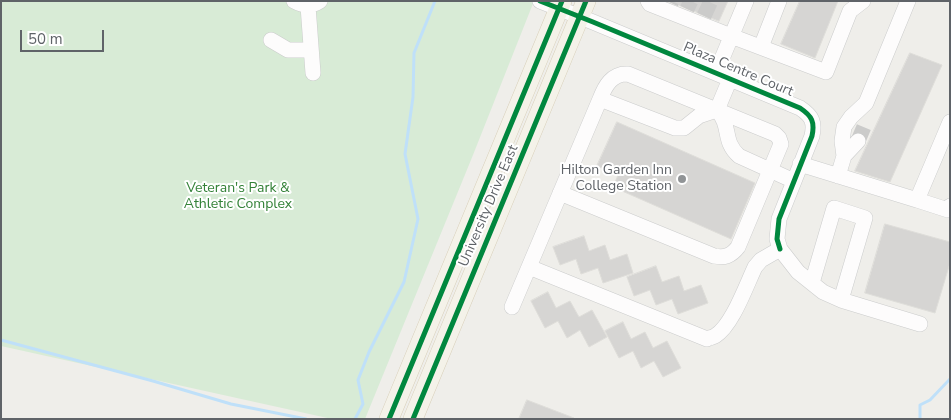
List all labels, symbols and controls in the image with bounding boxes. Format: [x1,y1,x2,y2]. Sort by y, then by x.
scale bar [22,20,106,52]
text: 50 m [28,29,63,49]
street label: Plaza Centre Court [680,39,796,101]
street label: University Drive East [456,143,522,269]
place label: Hilton Garden Inn College Station [561,163,672,196]
marker: Hilton Garden Inn College Station [676,173,688,185]
park label: Veteran's Park & Athletic Complex [184,181,292,213]

